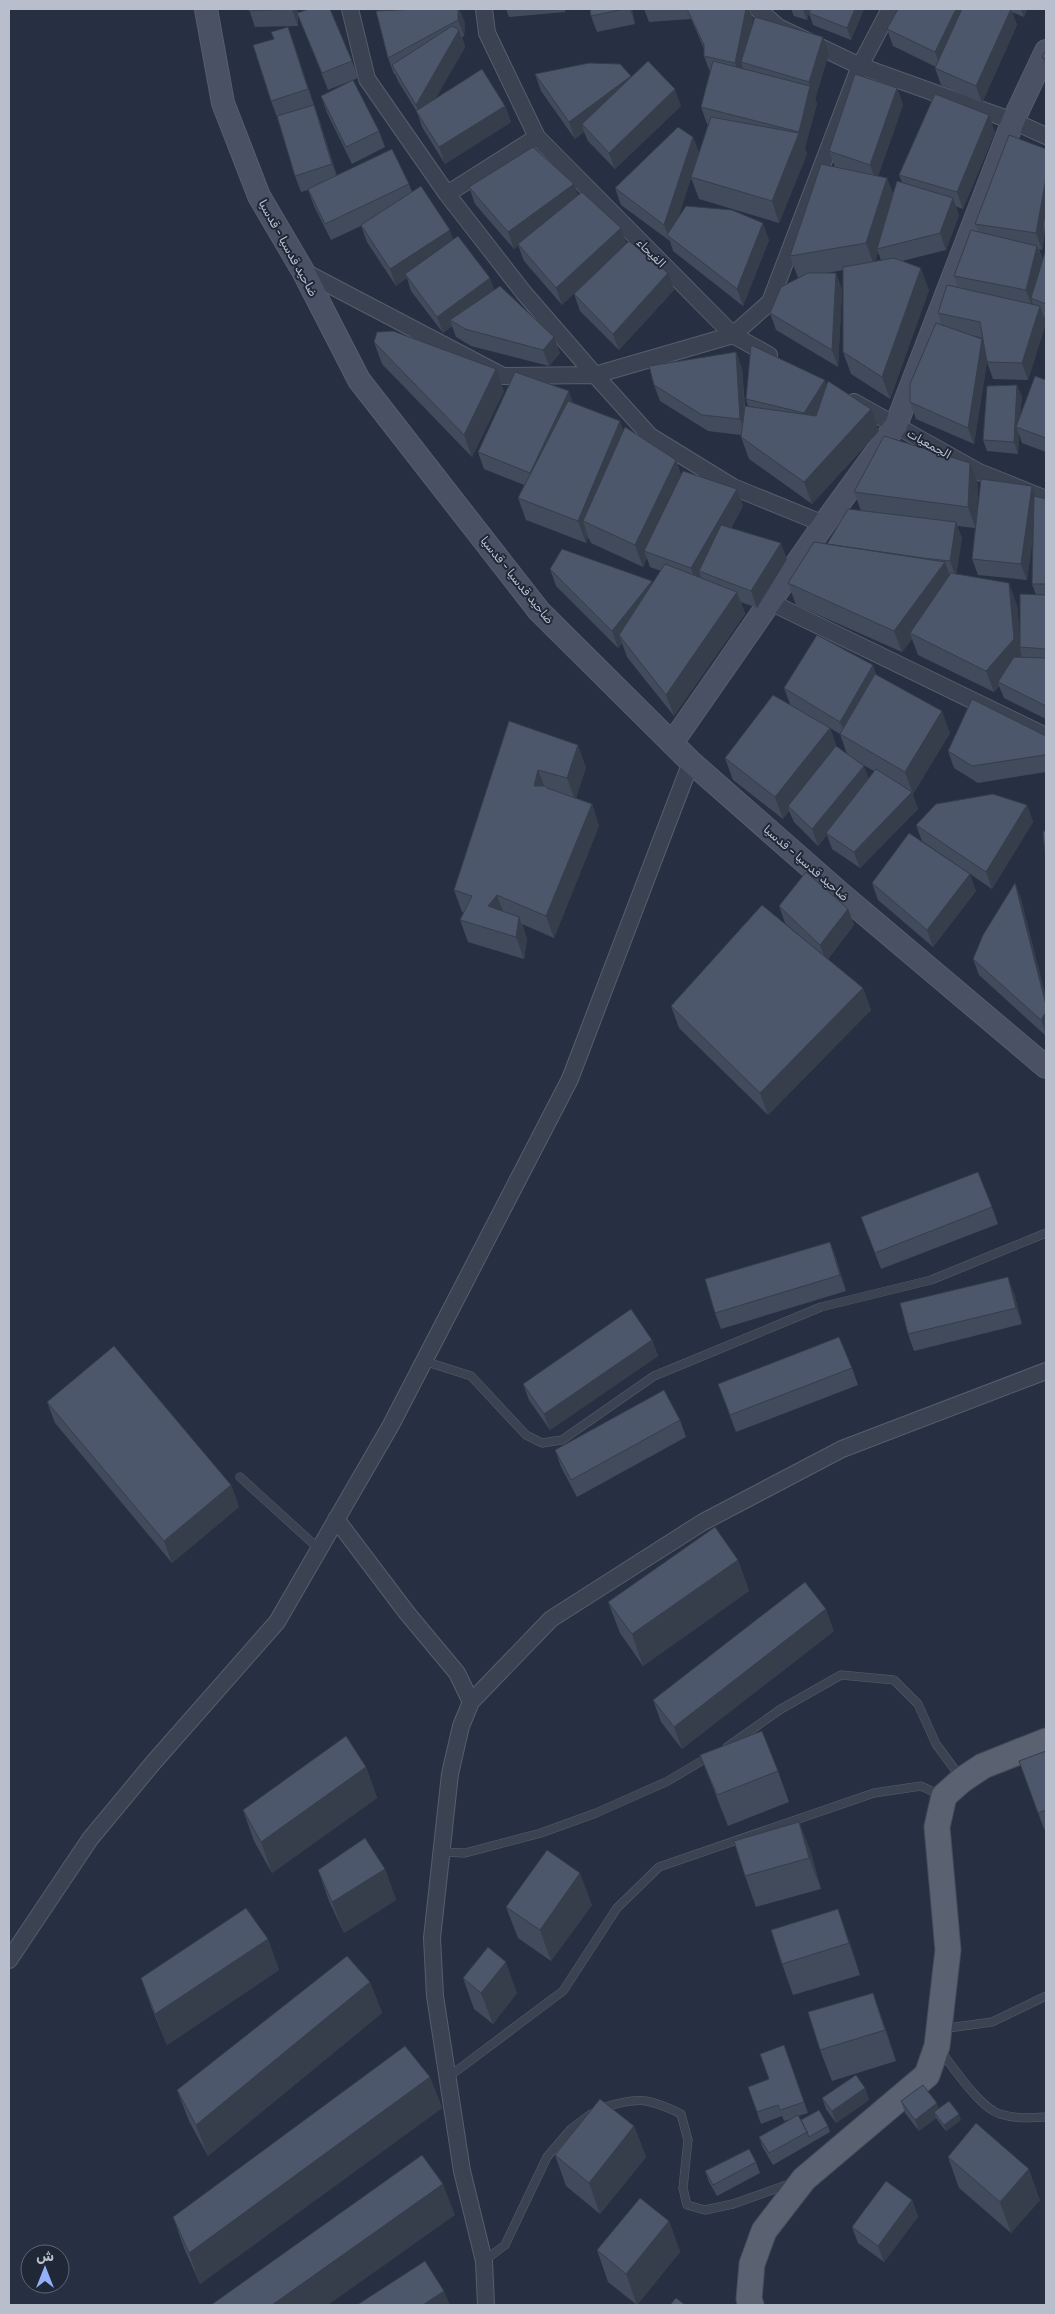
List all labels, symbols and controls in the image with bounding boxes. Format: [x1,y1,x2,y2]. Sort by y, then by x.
street label: ضاحيد قدسيا - قدسيا [256,197,320,299]
street label: الفيحاء [633,235,669,271]
street label: الجمعيات [904,426,954,462]
street label: ضاحيد قدسيا - قدسيا [477,533,557,627]
street label: ضاحيد قدسيا - قدسيا [761,822,851,904]
north arrow [20,2244,70,2294]
text: ش [36,2248,54,2265]

